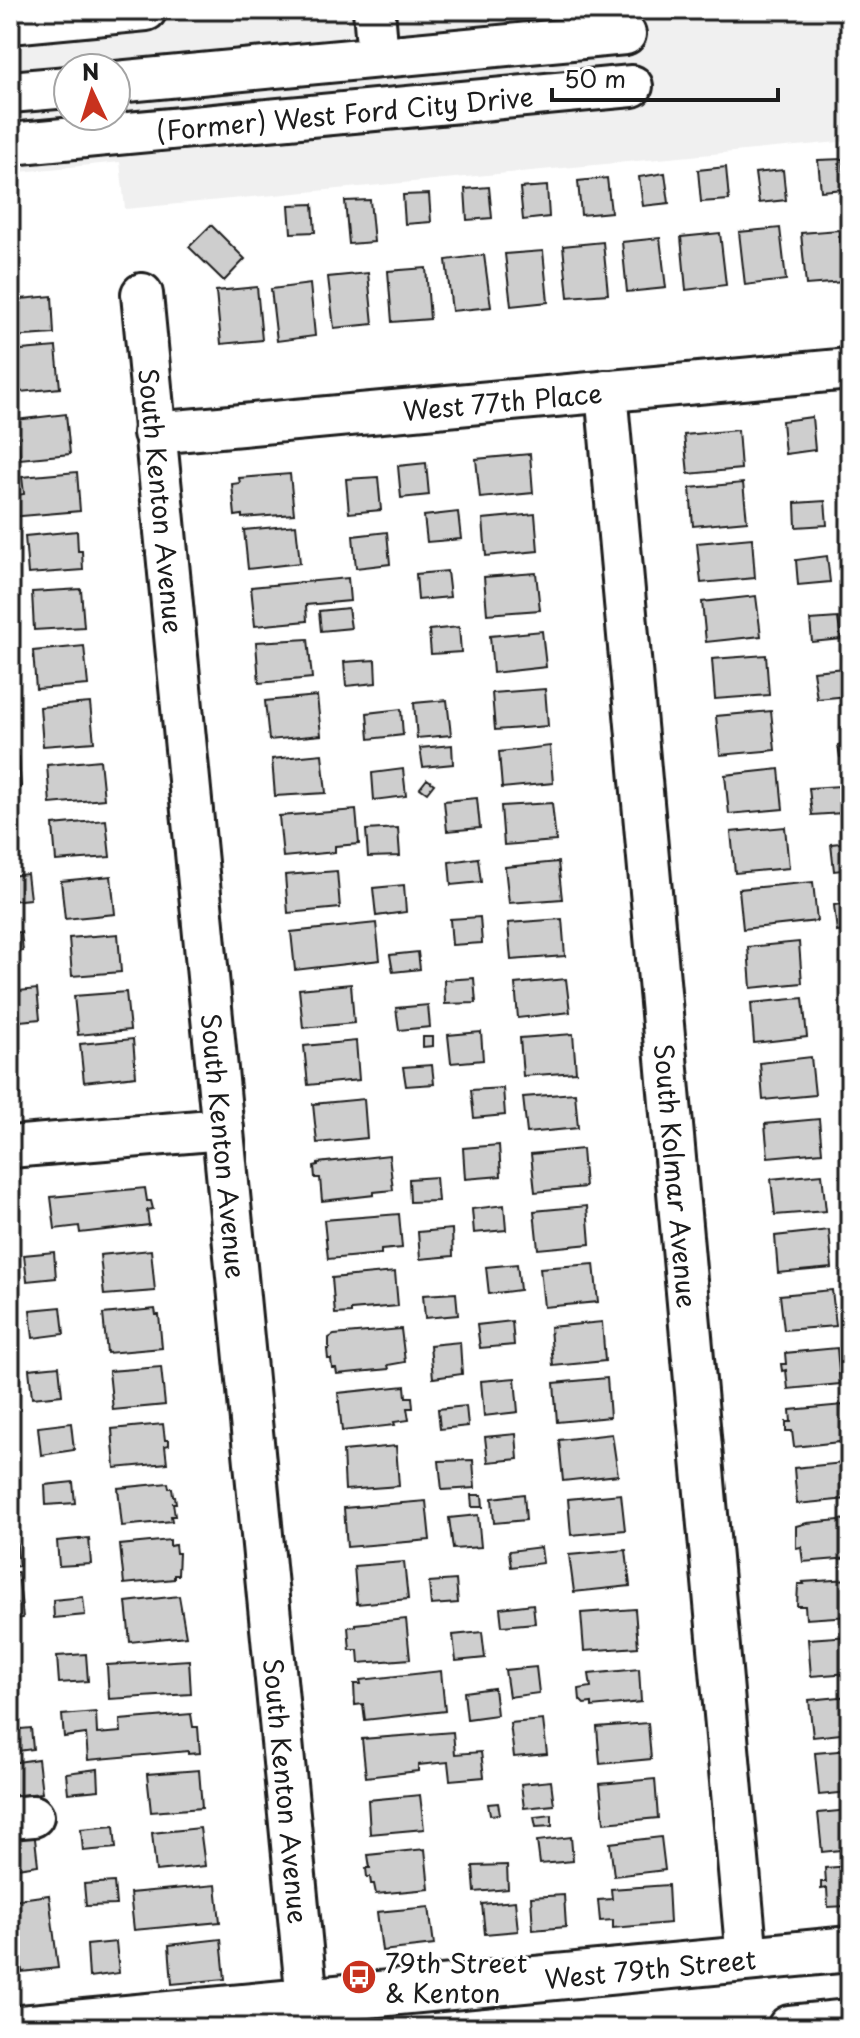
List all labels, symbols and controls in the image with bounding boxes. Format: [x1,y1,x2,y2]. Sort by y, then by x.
north arrow [52,52,132,132]
scale bar [552,52,778,102]
text: N [81,53,100,88]
text: 50 m [564,60,626,96]
street label: (Former) West Ford City Drive [154,76,535,150]
street label: South Kenton Avenue [130,367,194,635]
street label: West 77th Place [401,372,604,430]
street label: South Kenton Avenue [192,1012,257,1280]
street label: South Kolmar Avenue [645,1042,708,1310]
street label: South Kenton Avenue [255,1657,319,1925]
street label: West 79th Street [543,1939,758,1998]
place label: 79th Street & Kenton [385,1943,527,2012]
bus stop icon: 79th Street & Kenton [340,1958,378,1996]

